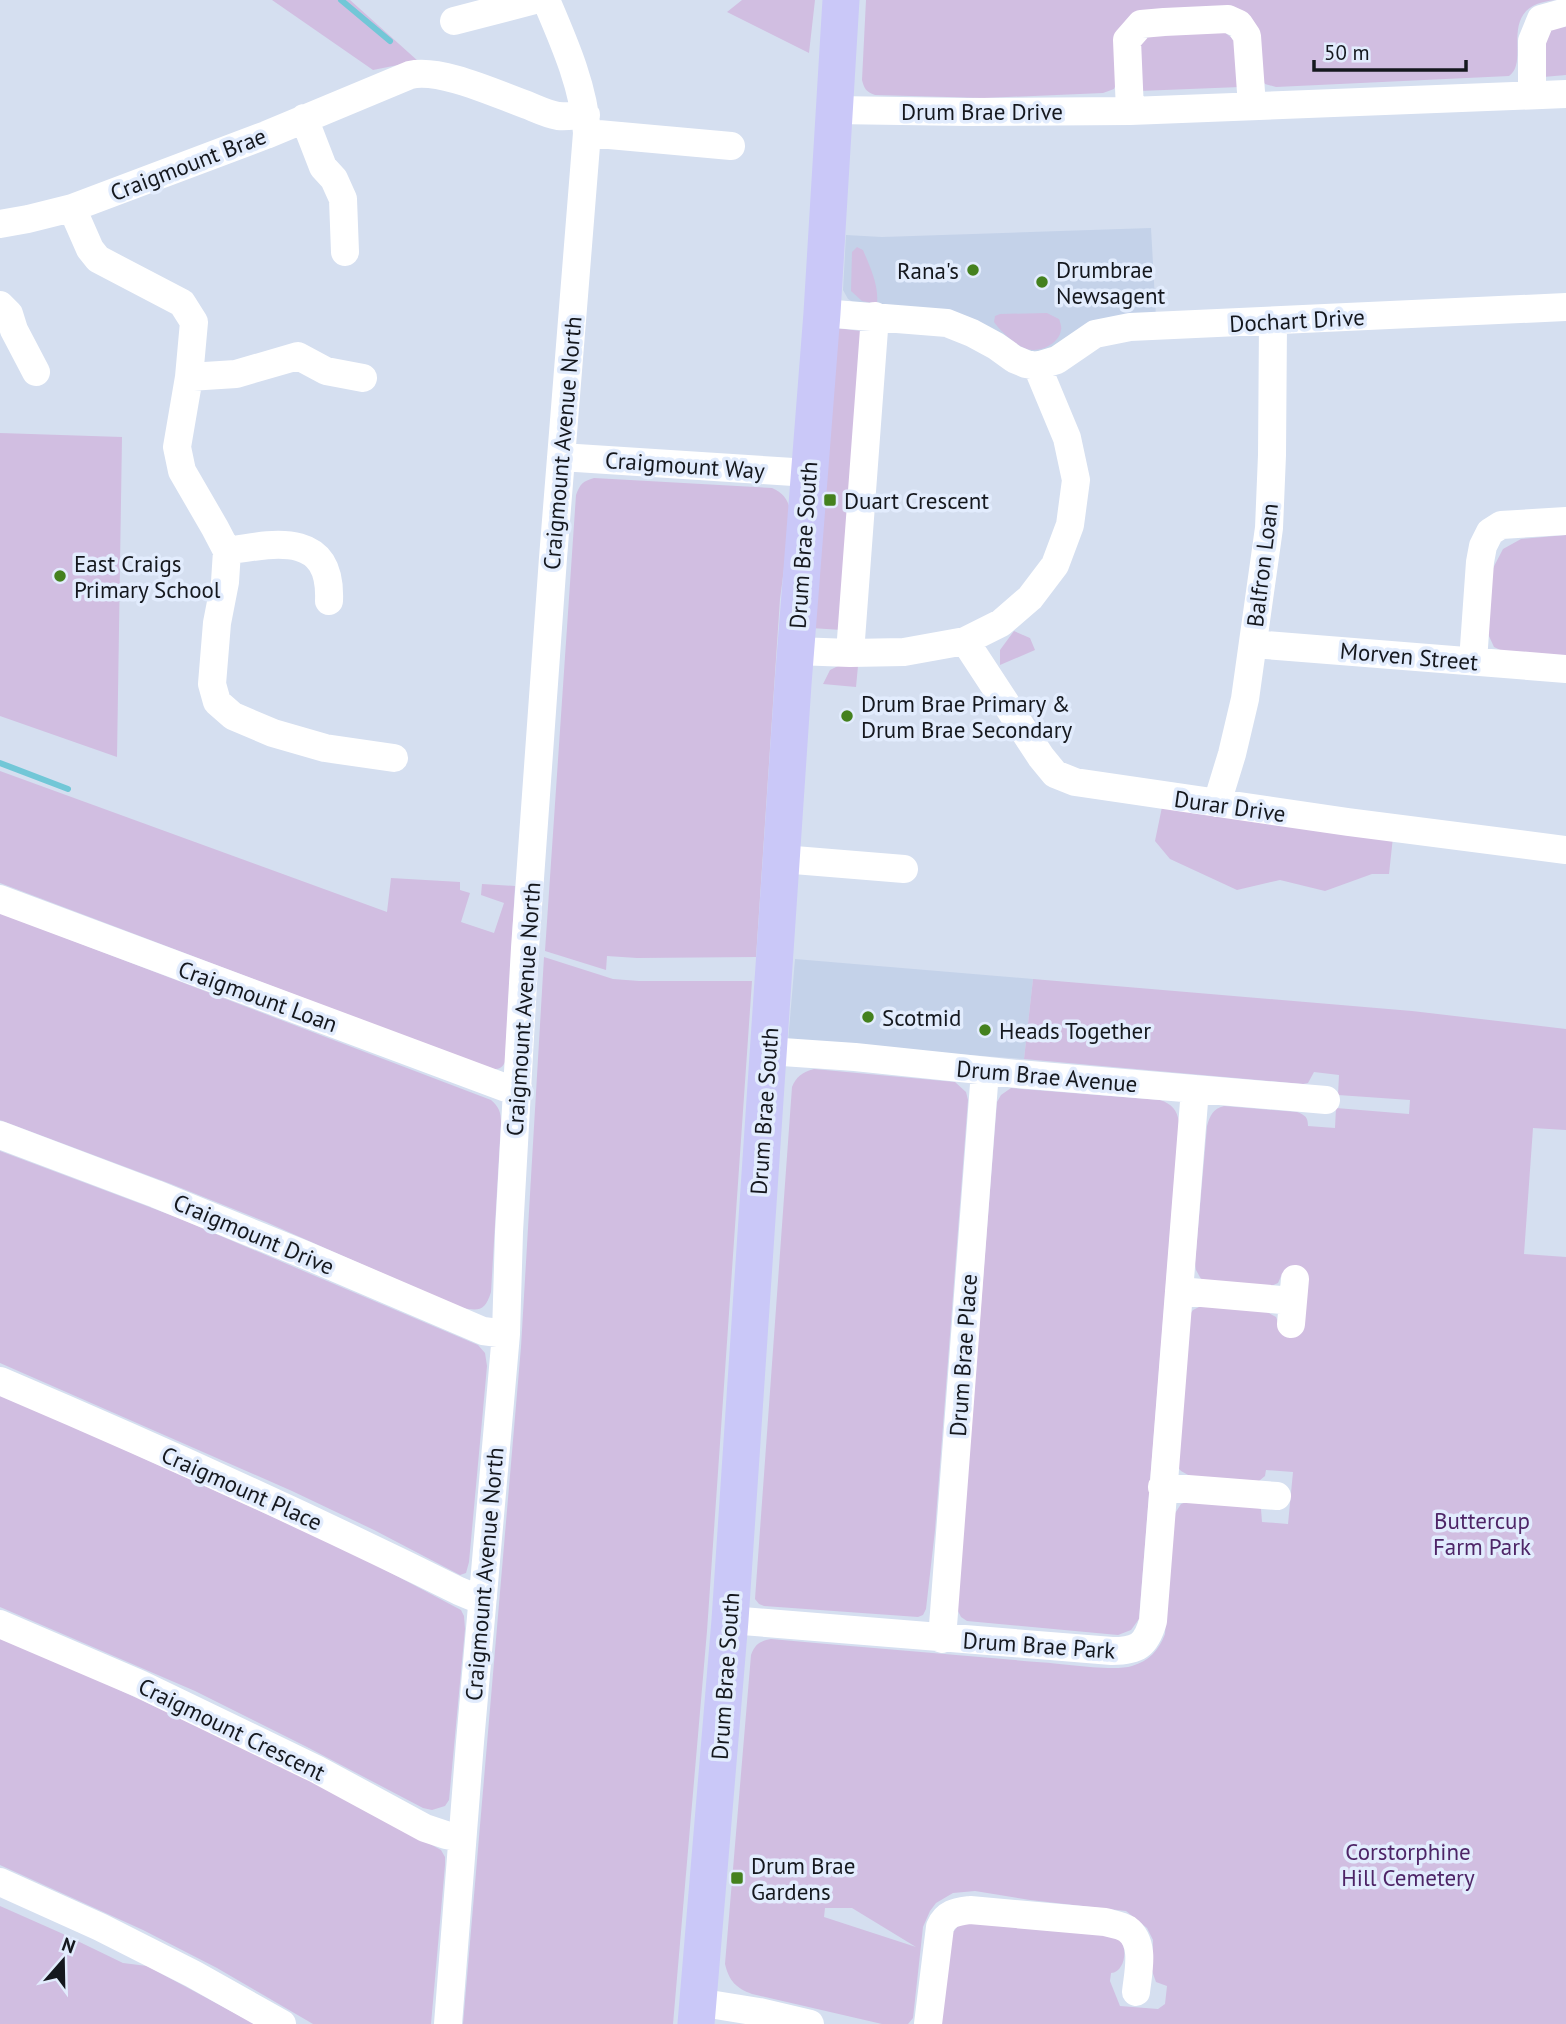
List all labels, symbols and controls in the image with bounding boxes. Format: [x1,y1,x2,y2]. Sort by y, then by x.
scale bar [1314,28,1466,72]
text: 50 m [1324,39,1370,66]
street label: Drum Brae Drive [901,97,1063,126]
street label: Craigmount Brae [106,121,270,207]
place label: Drumbrae Newsagent [1056,255,1166,310]
place label: Rana's [897,256,959,285]
marker: Rana's [965,262,981,278]
marker: Drumbrae Newsagent [1034,274,1050,290]
street label: Dochart Drive [1228,302,1366,338]
street label: Craigmount Avenue North [536,315,588,571]
street label: Craigmount Way [604,445,766,485]
street label: Drum Brae South [783,460,823,630]
place label: Duart Crescent [844,486,989,515]
marker: Duart Crescent [822,492,838,508]
street label: Balfron Loan [1240,501,1284,629]
place label: East Craigs Primary School [74,549,221,604]
marker: East Craigs Primary School [52,568,68,584]
street label: Morven Street [1339,636,1479,676]
place label: Drum Brae Primary & Drum Brae Secondary [861,689,1073,744]
marker: Drum Brae Primary & Drum Brae Secondary [839,708,855,724]
street label: Durar Drive [1172,784,1288,828]
street label: Craigmount Avenue North [500,881,546,1137]
street label: Craigmount Loan [174,954,342,1038]
place label: Scotmid [882,1003,961,1032]
marker: Scotmid [860,1009,876,1025]
place label: Heads Together [999,1016,1151,1045]
marker: Heads Together [977,1022,993,1038]
street label: Drum Brae South [744,1026,784,1196]
street label: Drum Brae Avenue [955,1054,1139,1098]
street label: Craigmount Drive [169,1187,339,1281]
street label: Drum Brae Place [943,1273,983,1437]
street label: Craigmount Place [157,1440,327,1536]
street label: Craigmount Avenue North [458,1446,510,1702]
park label: Buttercup Farm Park [1433,1506,1531,1561]
street label: Drum Brae South [705,1591,745,1761]
street label: Drum Brae Park [962,1625,1116,1665]
street label: Craigmount Crescent [134,1671,330,1787]
park label: Corstorphine Hill Cemetery [1341,1837,1475,1892]
place label: Drum Brae Gardens [751,1851,855,1906]
marker: Drum Brae Gardens [729,1870,745,1886]
north arrow [28,1926,98,1996]
text: N [59,1932,79,1958]

